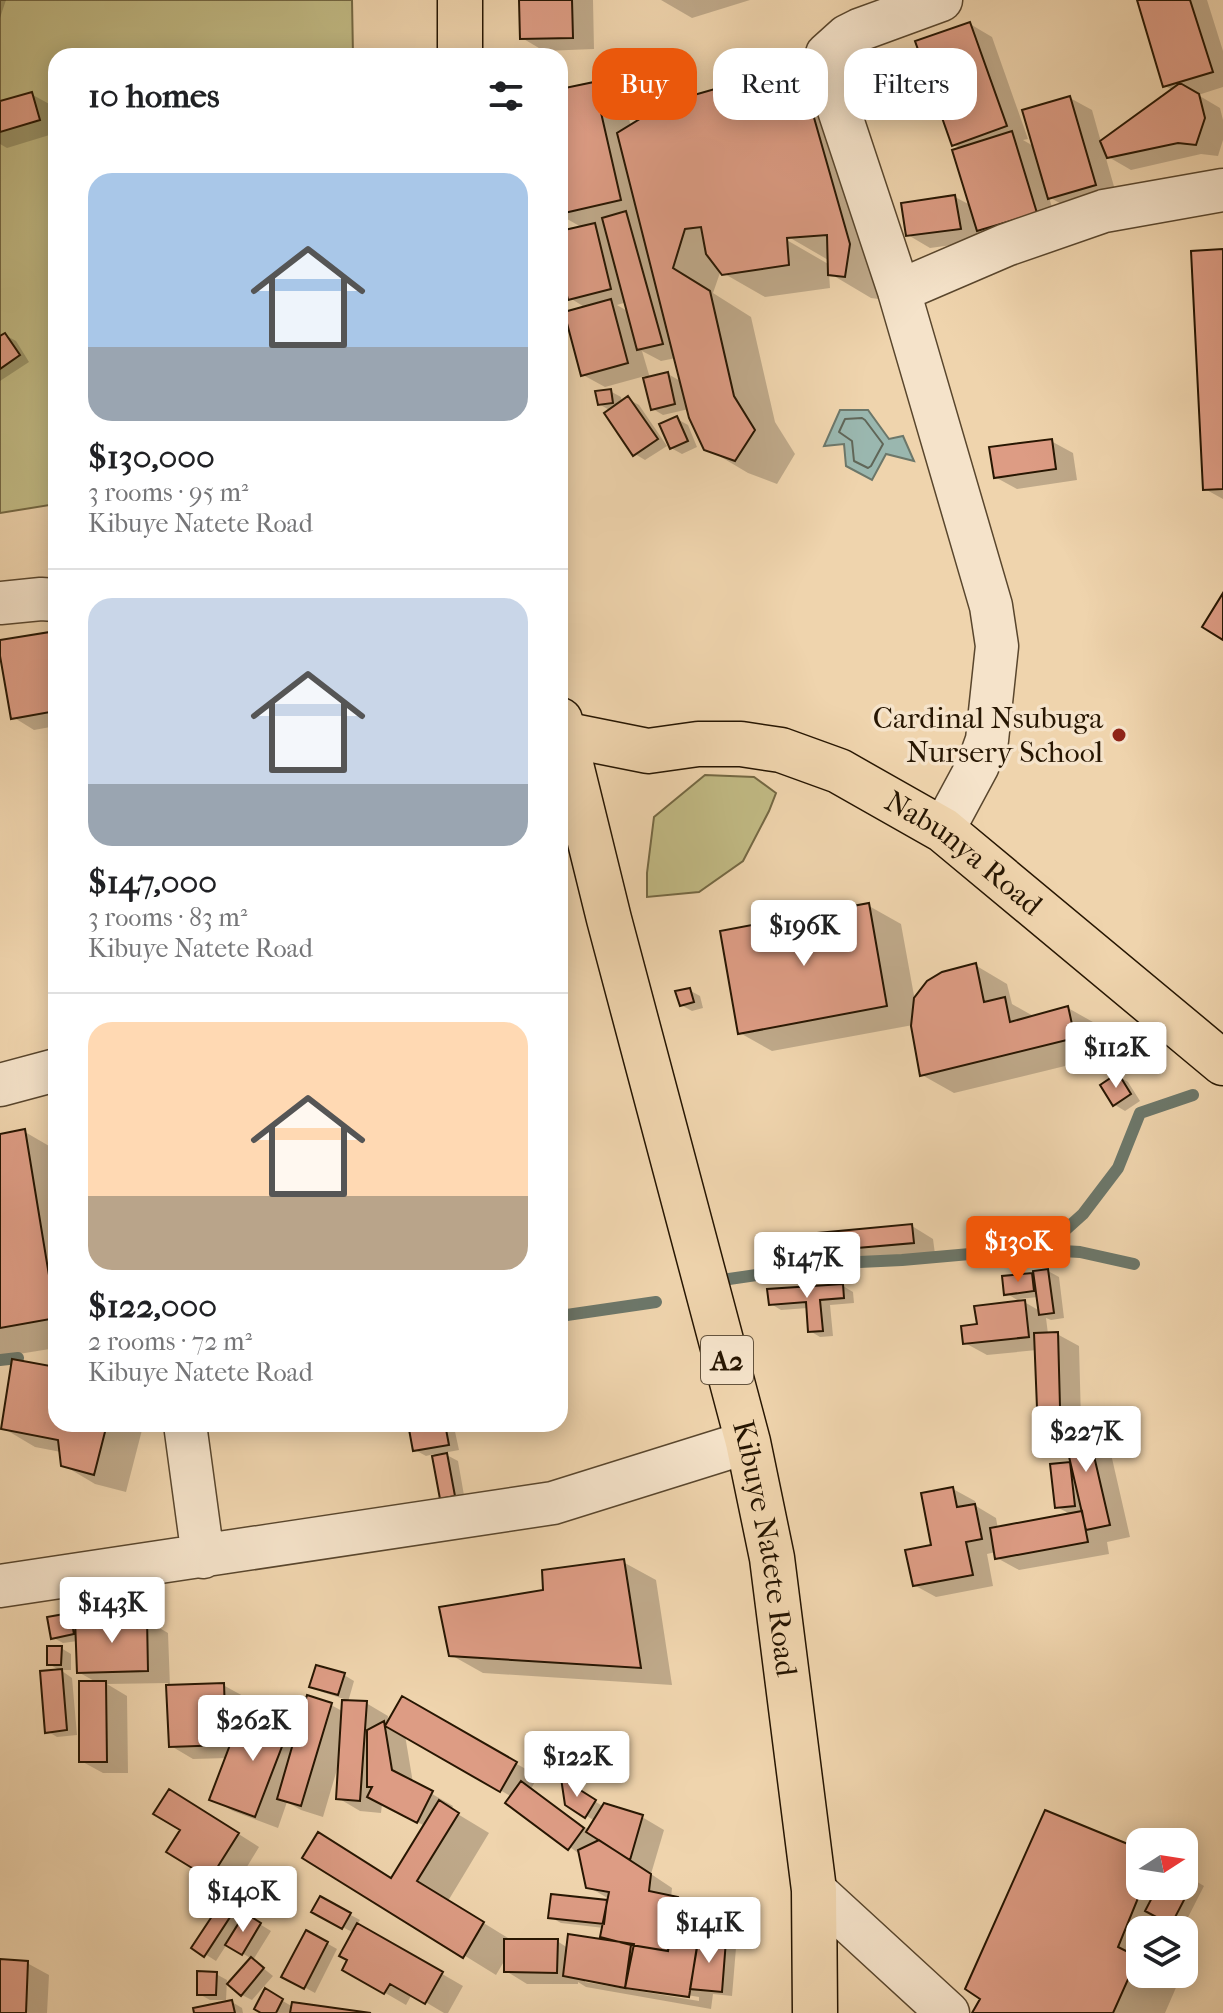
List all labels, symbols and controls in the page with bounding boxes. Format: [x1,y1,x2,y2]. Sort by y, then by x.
chip: Buy [592,48,697,120]
chip: Rent [713,48,828,120]
chip: Filters [844,48,977,120]
icon: filters [484,74,528,118]
text: 10 homes [88,76,219,116]
icon: home [236,225,380,369]
text: $130,000 [88,437,215,477]
text: 3 rooms · 95 m² [88,477,248,508]
text: Kibuye Natete Road [88,508,313,539]
icon: home [236,650,380,794]
place label: Cardinal Nsubuga Nursery School [873,701,1104,770]
marker: Cardinal Nsubuga Nursery School [1110,726,1128,744]
street label: Nabunya Road [879,783,1050,923]
text: $147,000 [88,862,217,902]
pin: $196K [748,900,860,968]
text: 3 rooms · 83 m² [88,902,247,933]
text: $196K [769,910,839,941]
text: Kibuye Natete Road [88,933,313,964]
pin: $112K [1060,1022,1172,1090]
text: $112K [1083,1032,1149,1063]
icon: home [236,1074,380,1218]
pin: $130K [962,1216,1074,1284]
text: $130K [984,1226,1052,1257]
pin: $147K [751,1232,863,1300]
text: $147K [772,1242,842,1273]
text: $122,000 [88,1286,217,1326]
text: 2 rooms · 72 m² [88,1326,252,1357]
road number: A2 [701,1336,753,1384]
text: Kibuye Natete Road [88,1357,313,1388]
pin: $227K [1030,1406,1142,1474]
street label: Kibuye Natete Road [725,1416,804,1679]
text: $227K [1050,1416,1122,1447]
pin: $143K [56,1577,168,1645]
text: $143K [78,1587,146,1618]
pin: $262K [197,1695,309,1763]
text: $262K [216,1705,290,1736]
pin: $122K [521,1731,633,1799]
text: $122K [542,1741,612,1772]
north arrow [1126,1828,1198,1900]
map controls [1126,1828,1198,1988]
pin: $140K [187,1866,299,1934]
text: $140K [207,1876,279,1907]
pin: $141K [653,1897,765,1965]
text: $141K [675,1907,743,1938]
button: layers [1126,1916,1198,1988]

